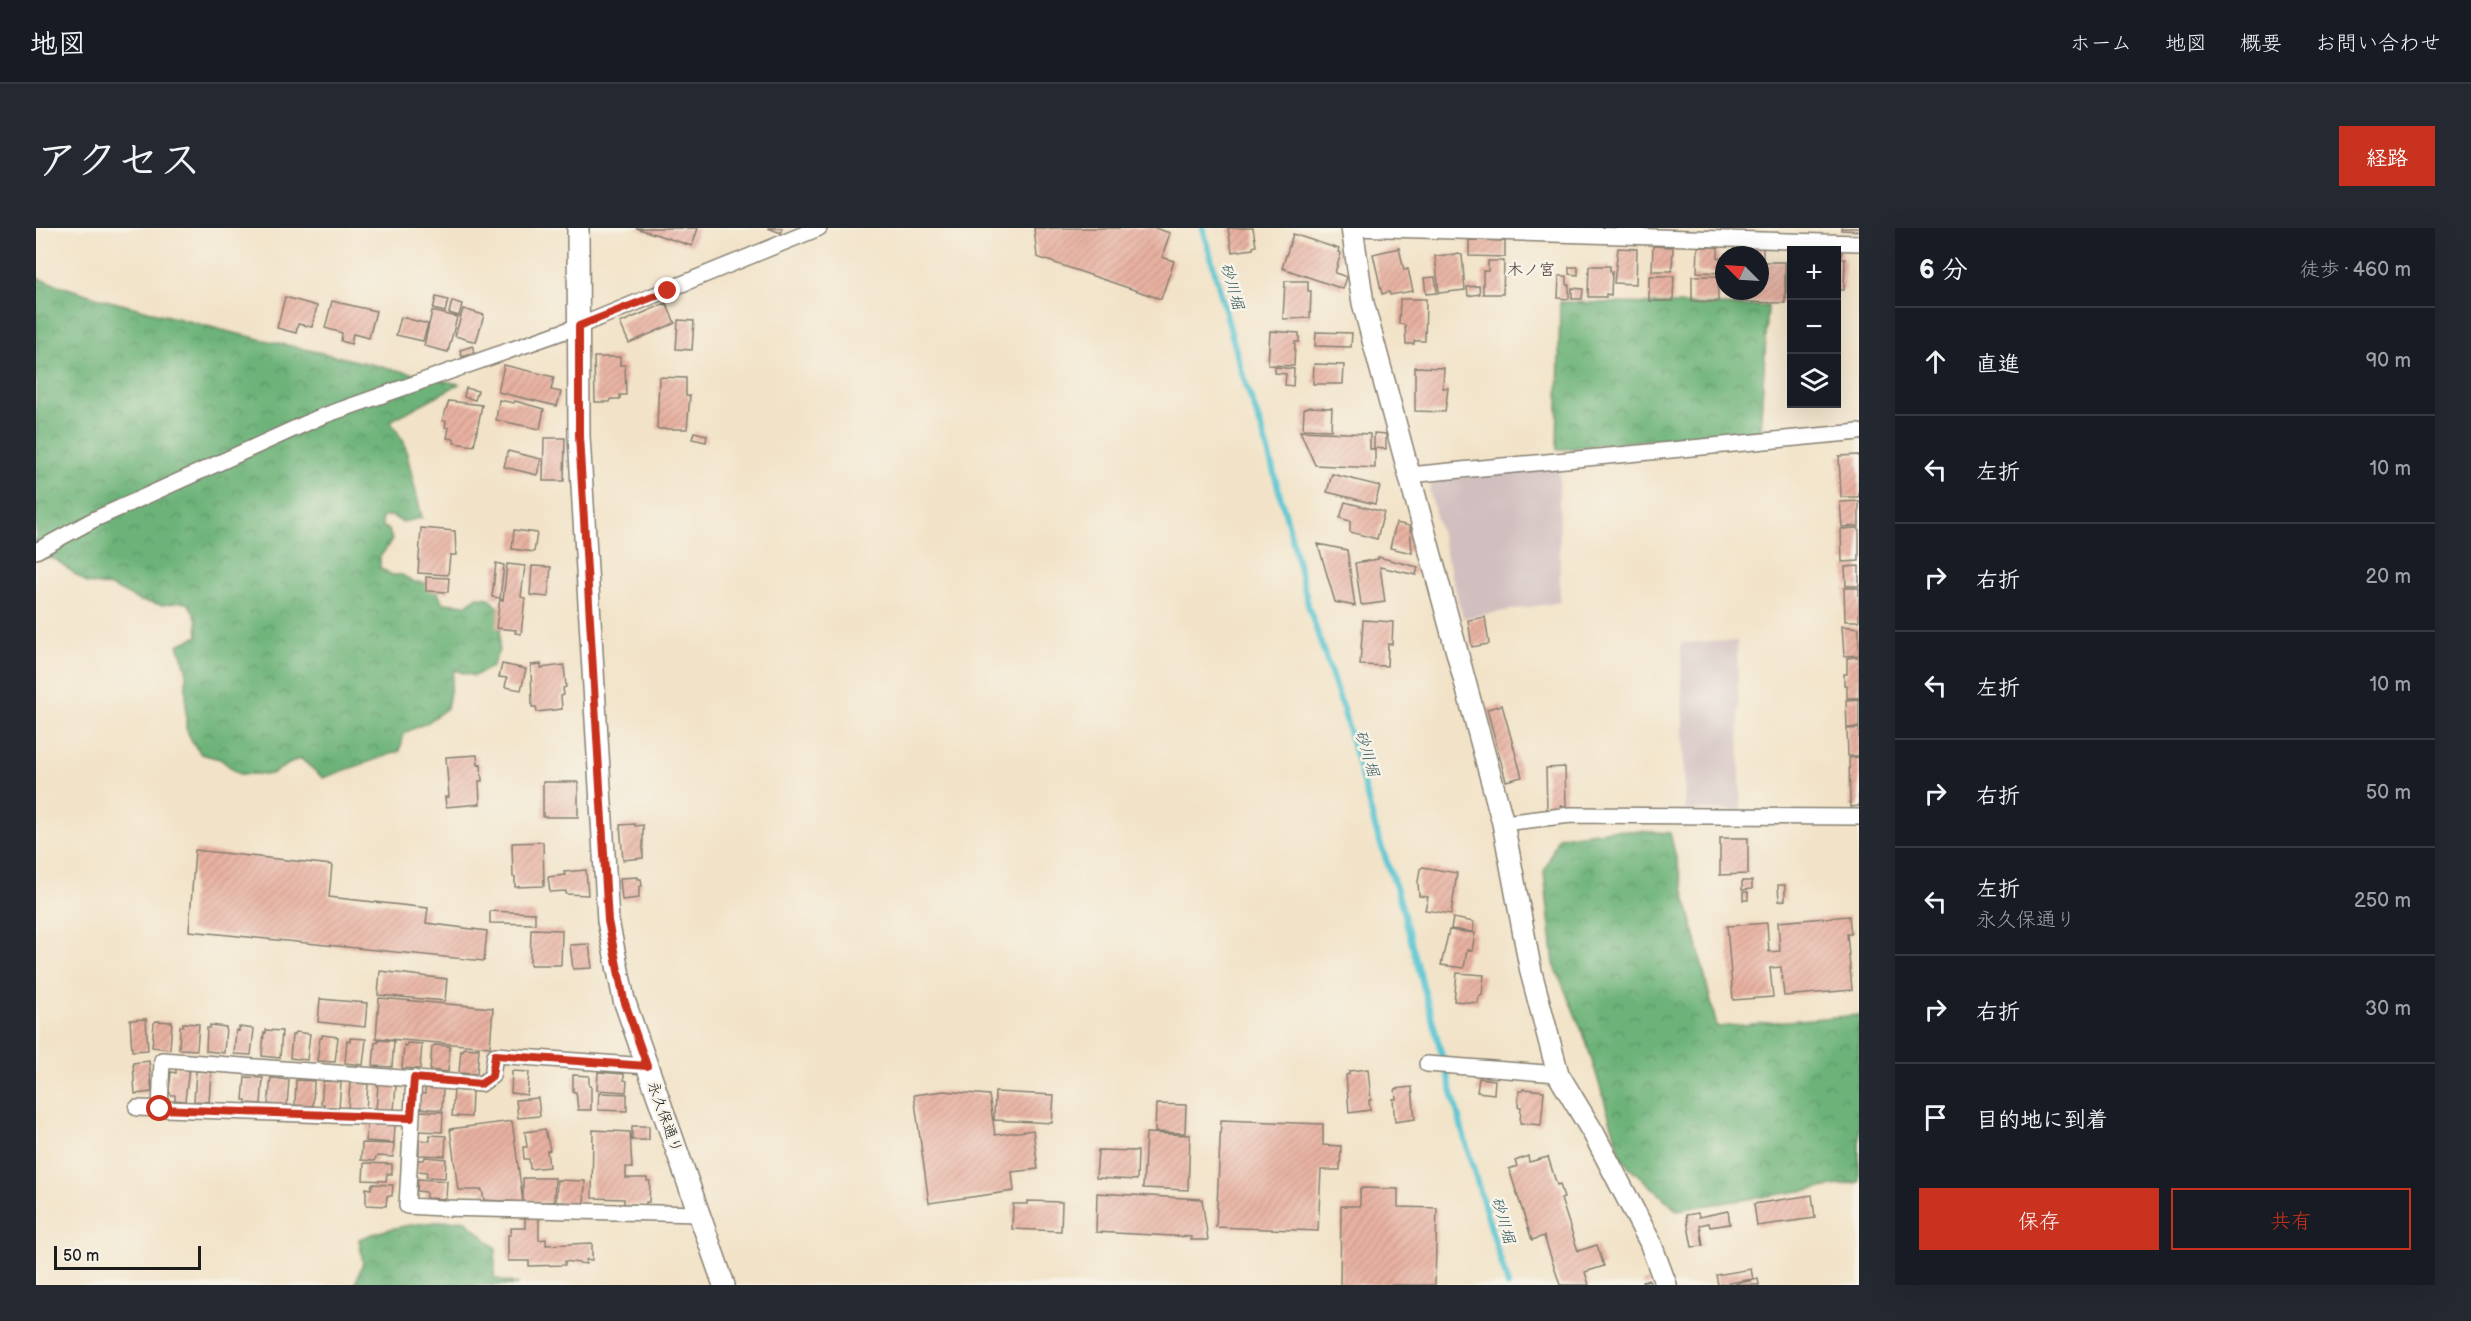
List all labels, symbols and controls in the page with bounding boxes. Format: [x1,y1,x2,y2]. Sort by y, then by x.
text: 地図 [30,28,86,61]
text: ホーム [2070,31,2132,56]
text: 地図 [2165,31,2207,56]
text: 概要 [2240,31,2282,56]
text: お問い合わせ [2315,31,2441,56]
button: 経路 [2339,126,2435,186]
text: アクセス [36,136,201,187]
north arrow [1715,246,1769,300]
map controls [1787,246,1841,408]
button: + [1787,246,1841,300]
text: 6 分 [1919,255,1968,286]
text: 徒歩 · 460 m [2300,258,2411,282]
water label: 砂川堀 [1216,261,1248,313]
district label: 木ノ宮 [1507,261,1555,280]
route end [654,277,680,303]
button: − [1787,300,1841,354]
icon: ahead [1919,345,1952,378]
text: 90 m [2366,349,2411,373]
text: 直進 [1976,351,2020,378]
button: layers [1787,354,1841,408]
icon: left [1919,453,1952,486]
text: 10 m [2370,457,2411,481]
text: 左折 [1976,459,2020,486]
icon: right [1919,561,1952,594]
text: 20 m [2366,565,2411,589]
text: 右折 [1976,567,2020,594]
icon: left [1919,669,1952,702]
text: 10 m [2370,673,2411,697]
text: 左折 [1976,675,2020,702]
water label: 砂川堀 [1350,728,1383,780]
icon: right [1919,777,1952,810]
text: 50 m [2366,781,2411,805]
text: 右折 [1976,783,2020,810]
text: 左折 [1976,876,2020,903]
icon: left [1919,885,1952,918]
text: 250 m [2354,889,2411,913]
text: 永久保通り [1976,908,2076,932]
icon: right [1919,993,1952,1026]
text: 30 m [2365,997,2411,1021]
text: 右折 [1976,999,2020,1026]
street label: 永久保通り [643,1079,686,1156]
route start [146,1095,172,1121]
icon: arrive [1919,1101,1952,1134]
text: 目的地に到着 [1976,1107,2108,1134]
button: 保存 [1919,1188,2159,1250]
button: 共有 [2171,1188,2411,1250]
water label: 砂川堀 [1487,1195,1519,1247]
scale bar [54,1243,201,1270]
text: 50 m [63,1247,99,1266]

